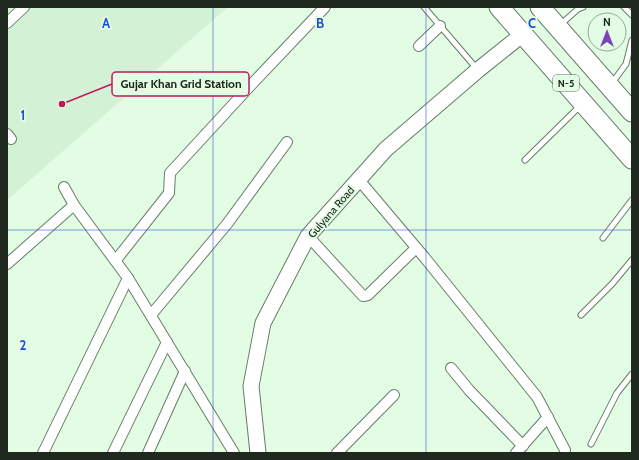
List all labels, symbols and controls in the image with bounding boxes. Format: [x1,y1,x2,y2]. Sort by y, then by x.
north arrow [587,12,627,52]
text: A [102,15,111,31]
text: B [316,15,324,31]
text: C [528,15,536,31]
text: N [603,15,611,29]
callout: Gujar Khan Grid Station [112,72,249,96]
road number: N-5 [553,75,579,91]
text: Gujar Khan Grid Station [120,76,242,91]
text: 1 [21,107,25,123]
street label: Gulyana Road [305,183,357,241]
text: 2 [20,337,27,353]

